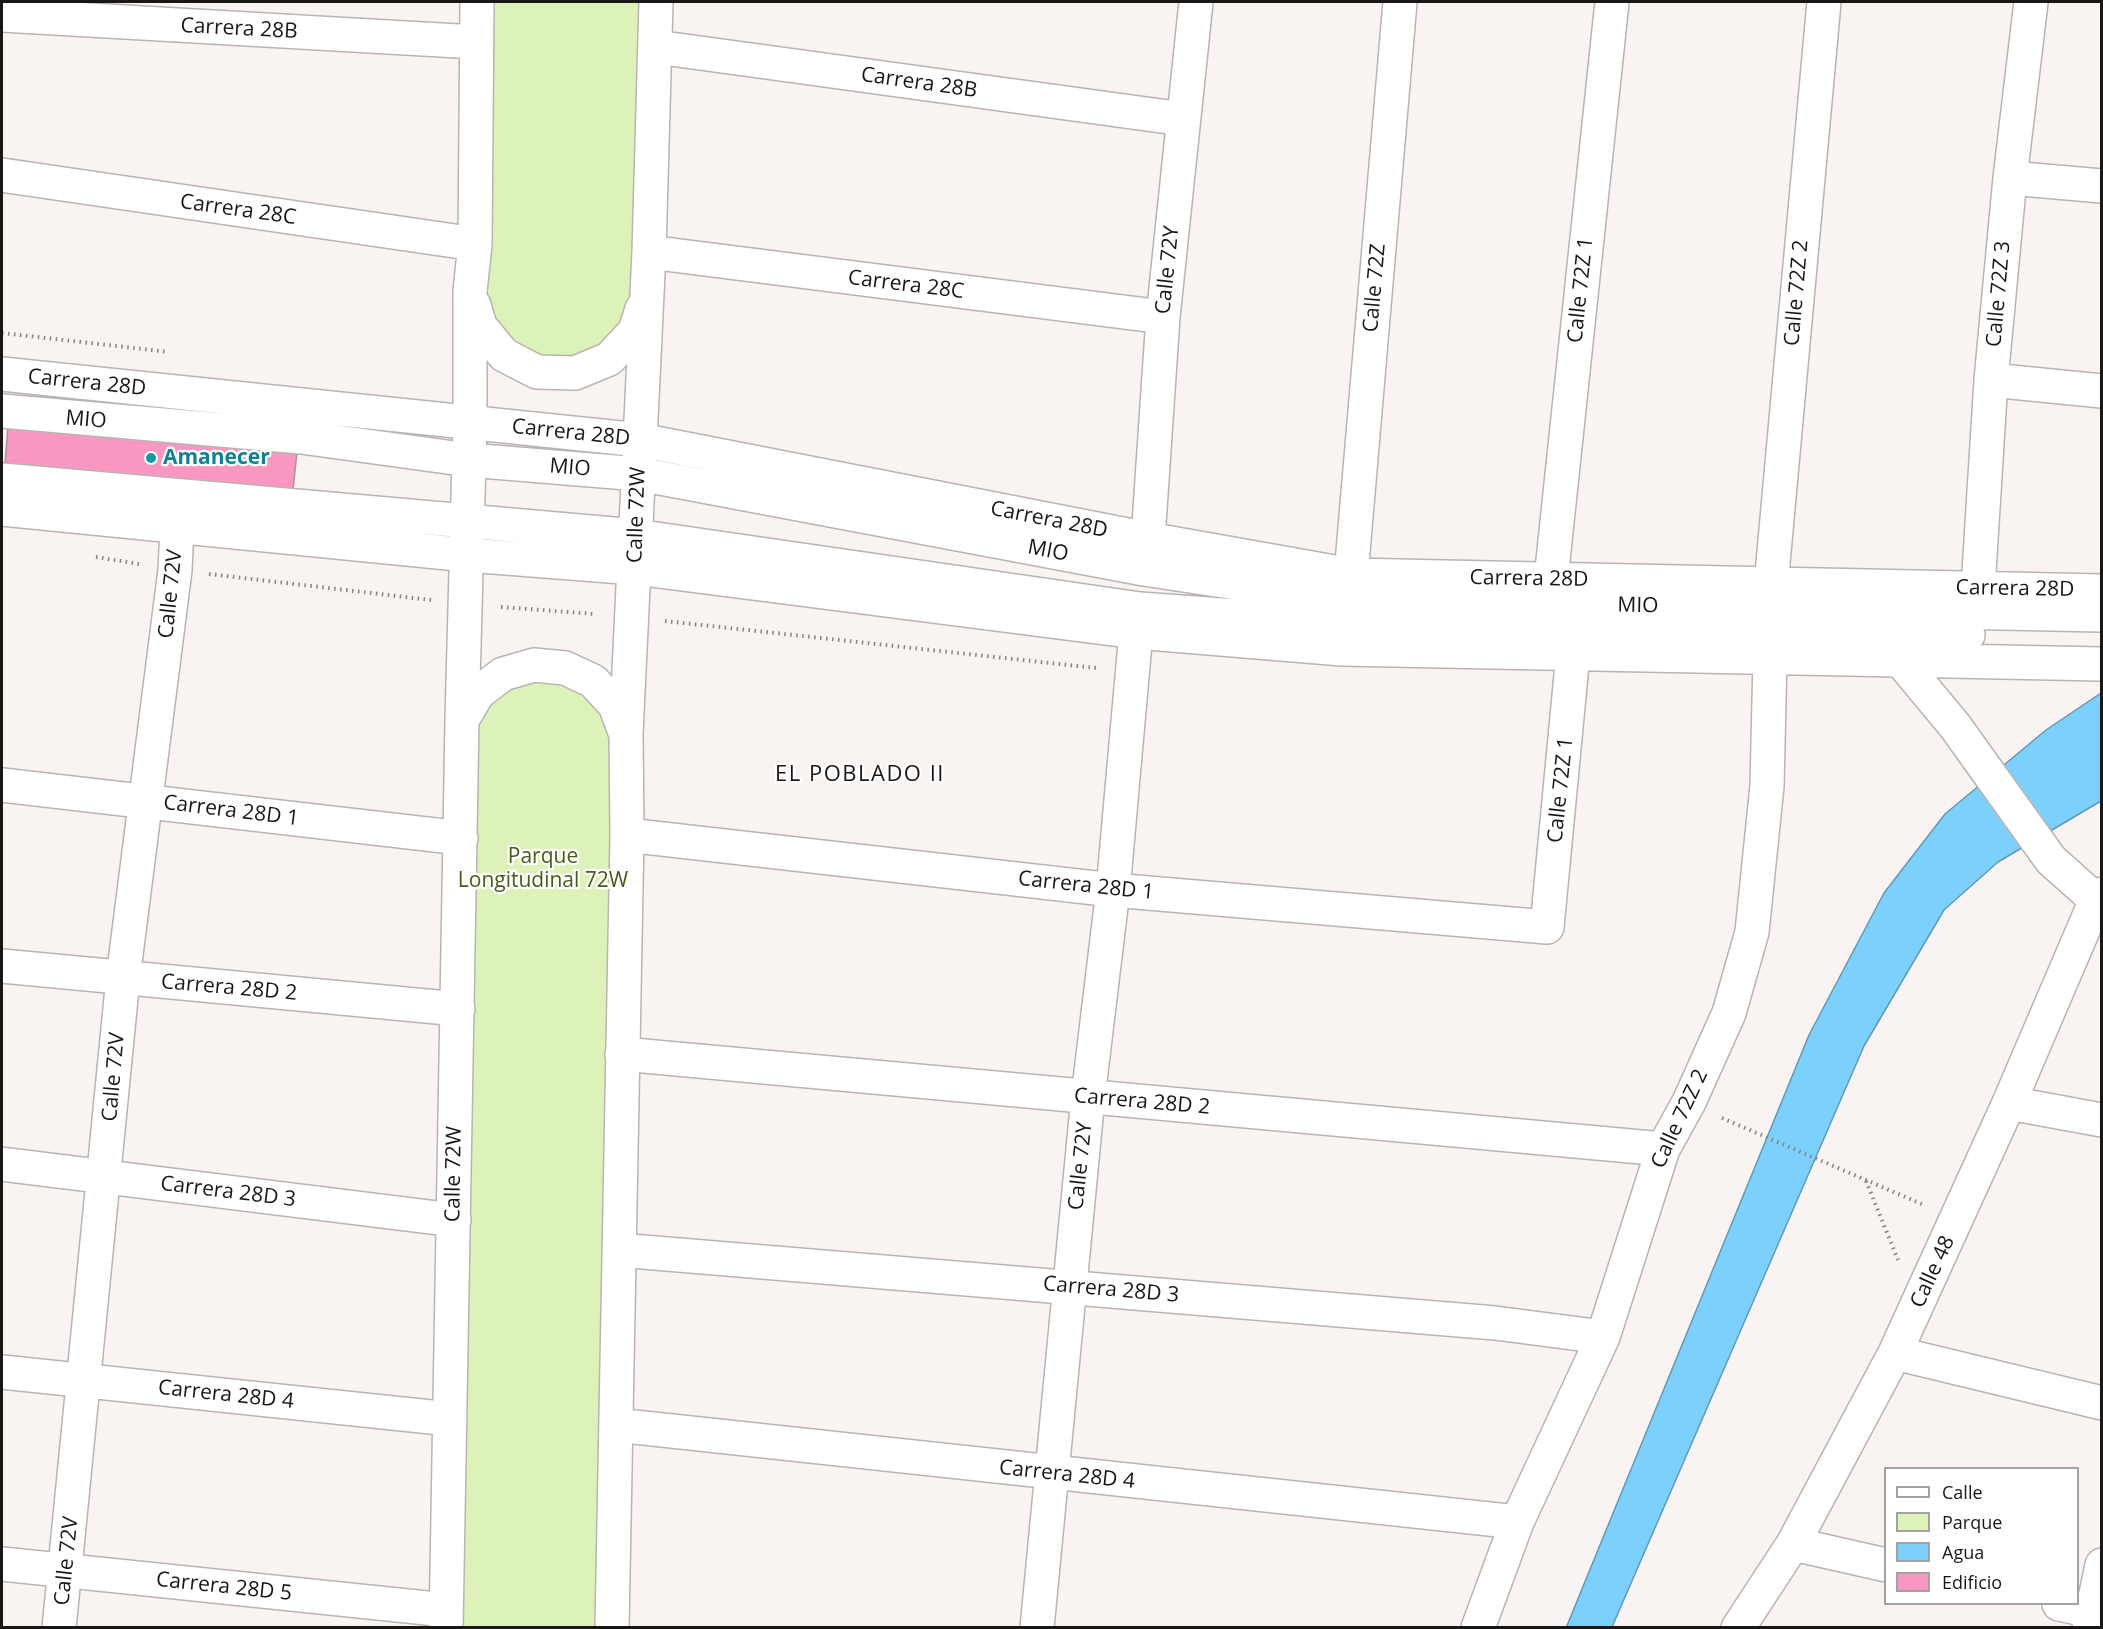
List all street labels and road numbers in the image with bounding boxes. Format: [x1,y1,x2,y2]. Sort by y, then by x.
street label: Carrera 28B [180,13,298,45]
street label: Carrera 28B [859,62,979,104]
street label: Carrera 28C [178,189,298,231]
street label: Calle 72Y [1151,225,1185,315]
street label: Calle 72Z 1 [1563,236,1599,344]
street label: Calle 72Z 2 [1780,239,1814,347]
street label: Calle 72Z 3 [1982,240,2016,348]
street label: Calle 72Z [1359,243,1391,333]
street label: Carrera 28C [846,265,966,305]
street label: Carrera 28D [27,364,147,402]
street label: MIO [64,406,108,434]
street label: Carrera 28D [511,414,631,452]
street label: MIO [548,454,592,482]
street label: Calle 72W [623,467,651,563]
street label: Carrera 28D [988,496,1110,544]
street label: MIO [1025,535,1071,567]
street label: Calle 72V [154,548,188,640]
street label: Carrera 28D [1469,565,1589,593]
street label: Carrera 28D [1955,575,2075,603]
street label: MIO [1617,593,1659,619]
street label: Calle 72Z 1 [1543,736,1579,844]
street label: Carrera 28D 1 [162,790,300,832]
street label: Carrera 28D 1 [1017,866,1155,906]
street label: Carrera 28D 2 [160,970,298,1006]
street label: Calle 72V [98,1031,130,1123]
street label: Calle 72Z 2 [1646,1066,1714,1172]
street label: Carrera 28D 2 [1073,1084,1211,1120]
street label: Calle 72Y [1064,1121,1098,1211]
street label: Calle 72W [441,1126,467,1222]
street label: Carrera 28D 3 [159,1171,297,1213]
street label: Calle 48 [1905,1232,1961,1312]
street label: Carrera 28D 3 [1042,1272,1180,1308]
street label: Carrera 28D 4 [157,1375,295,1415]
street label: Carrera 28D 4 [998,1455,1136,1495]
street label: Calle 72V [50,1515,84,1607]
street label: Carrera 28D 5 [155,1567,293,1607]

